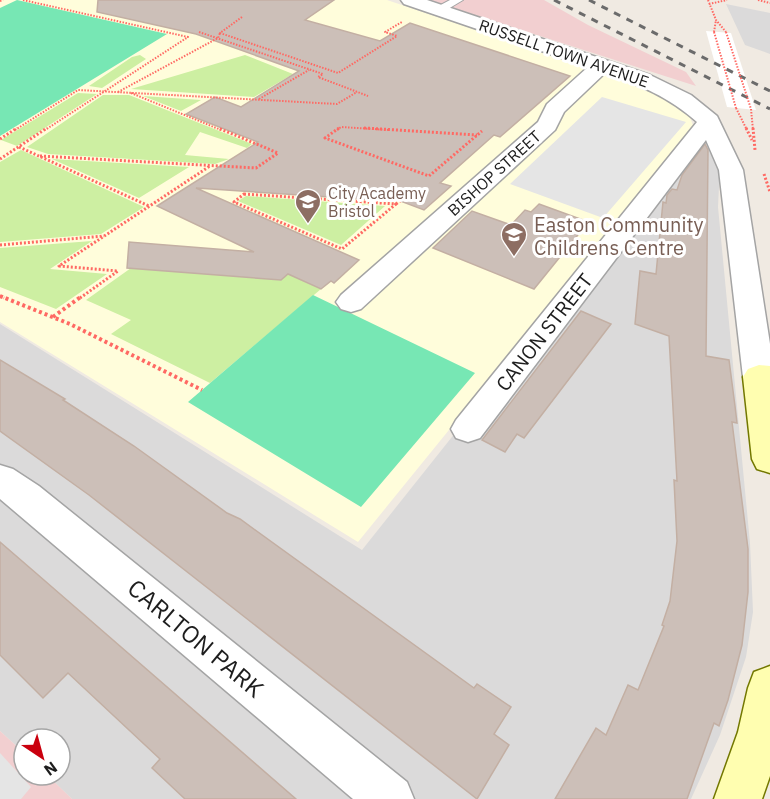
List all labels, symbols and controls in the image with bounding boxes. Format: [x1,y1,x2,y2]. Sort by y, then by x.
street label: RUSSELL TOWN AVENUE [477,15,651,91]
street label: BISHOP STREET [443,126,545,220]
place label: City Academy Bristol [328,183,426,221]
school or university icon: City Academy Bristol [293,187,323,225]
place label: Easton Community Childrens Centre [534,211,703,261]
school or university icon: Easton Community Childrens Centre [499,220,529,258]
street label: CANON STREET [489,267,599,397]
street label: CARLTON PARK [121,572,271,704]
north arrow [12,727,72,787]
text: N [40,758,61,781]

